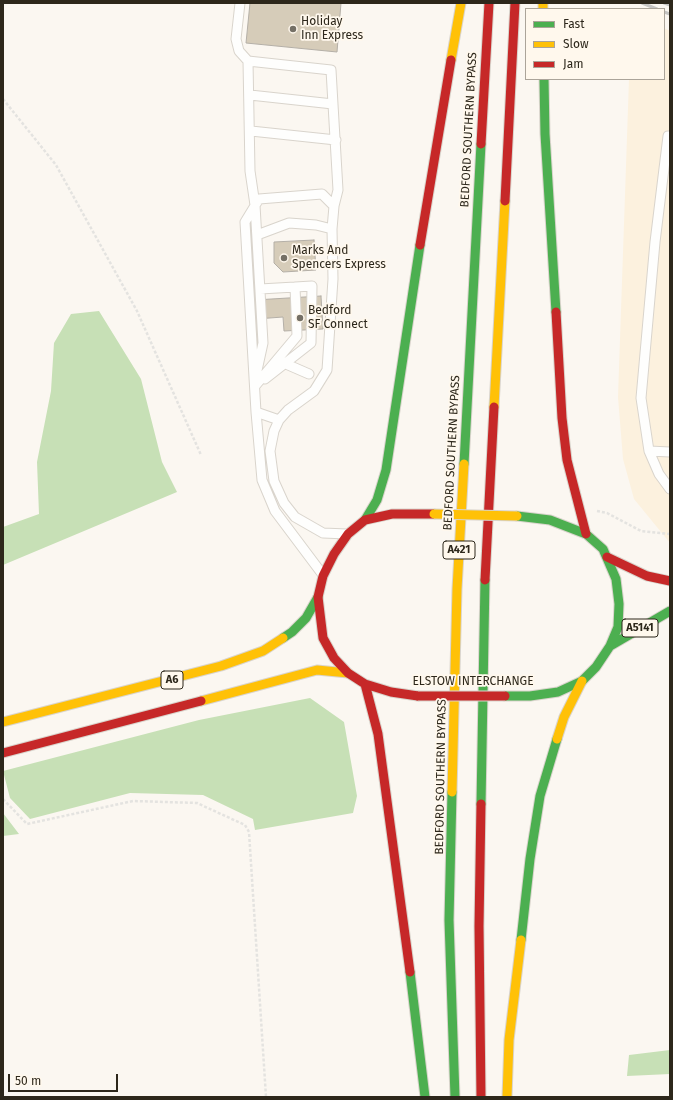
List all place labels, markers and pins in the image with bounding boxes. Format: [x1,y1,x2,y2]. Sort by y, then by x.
place label: Holiday Inn Express [301,15,363,43]
marker: Holiday Inn Express [288,24,298,34]
place label: Marks And Spencers Express [292,244,386,272]
marker: Marks And Spencers Express [279,253,289,263]
place label: Bedford SF Connect [308,304,368,332]
marker: Bedford SF Connect [295,313,305,323]

